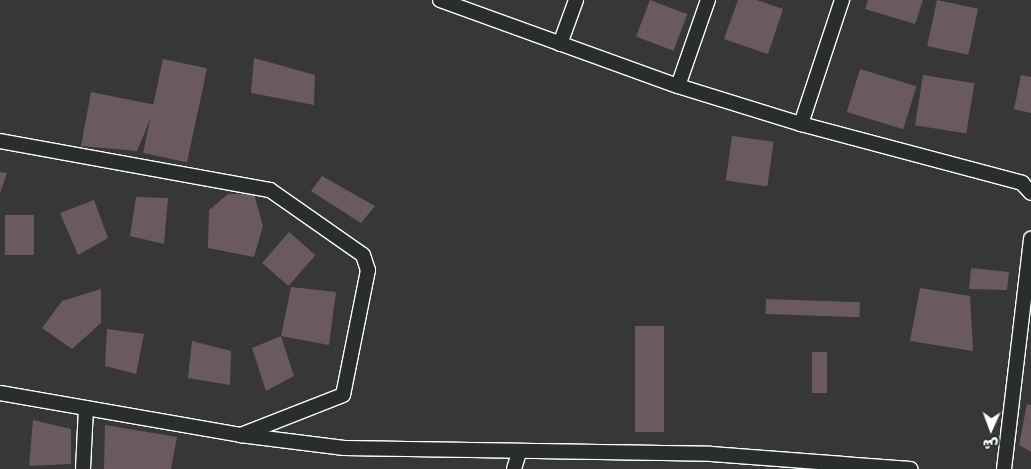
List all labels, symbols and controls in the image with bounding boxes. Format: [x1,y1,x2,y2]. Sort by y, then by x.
north arrow [966,404,1016,454]
text: ش [982,433,999,455]

